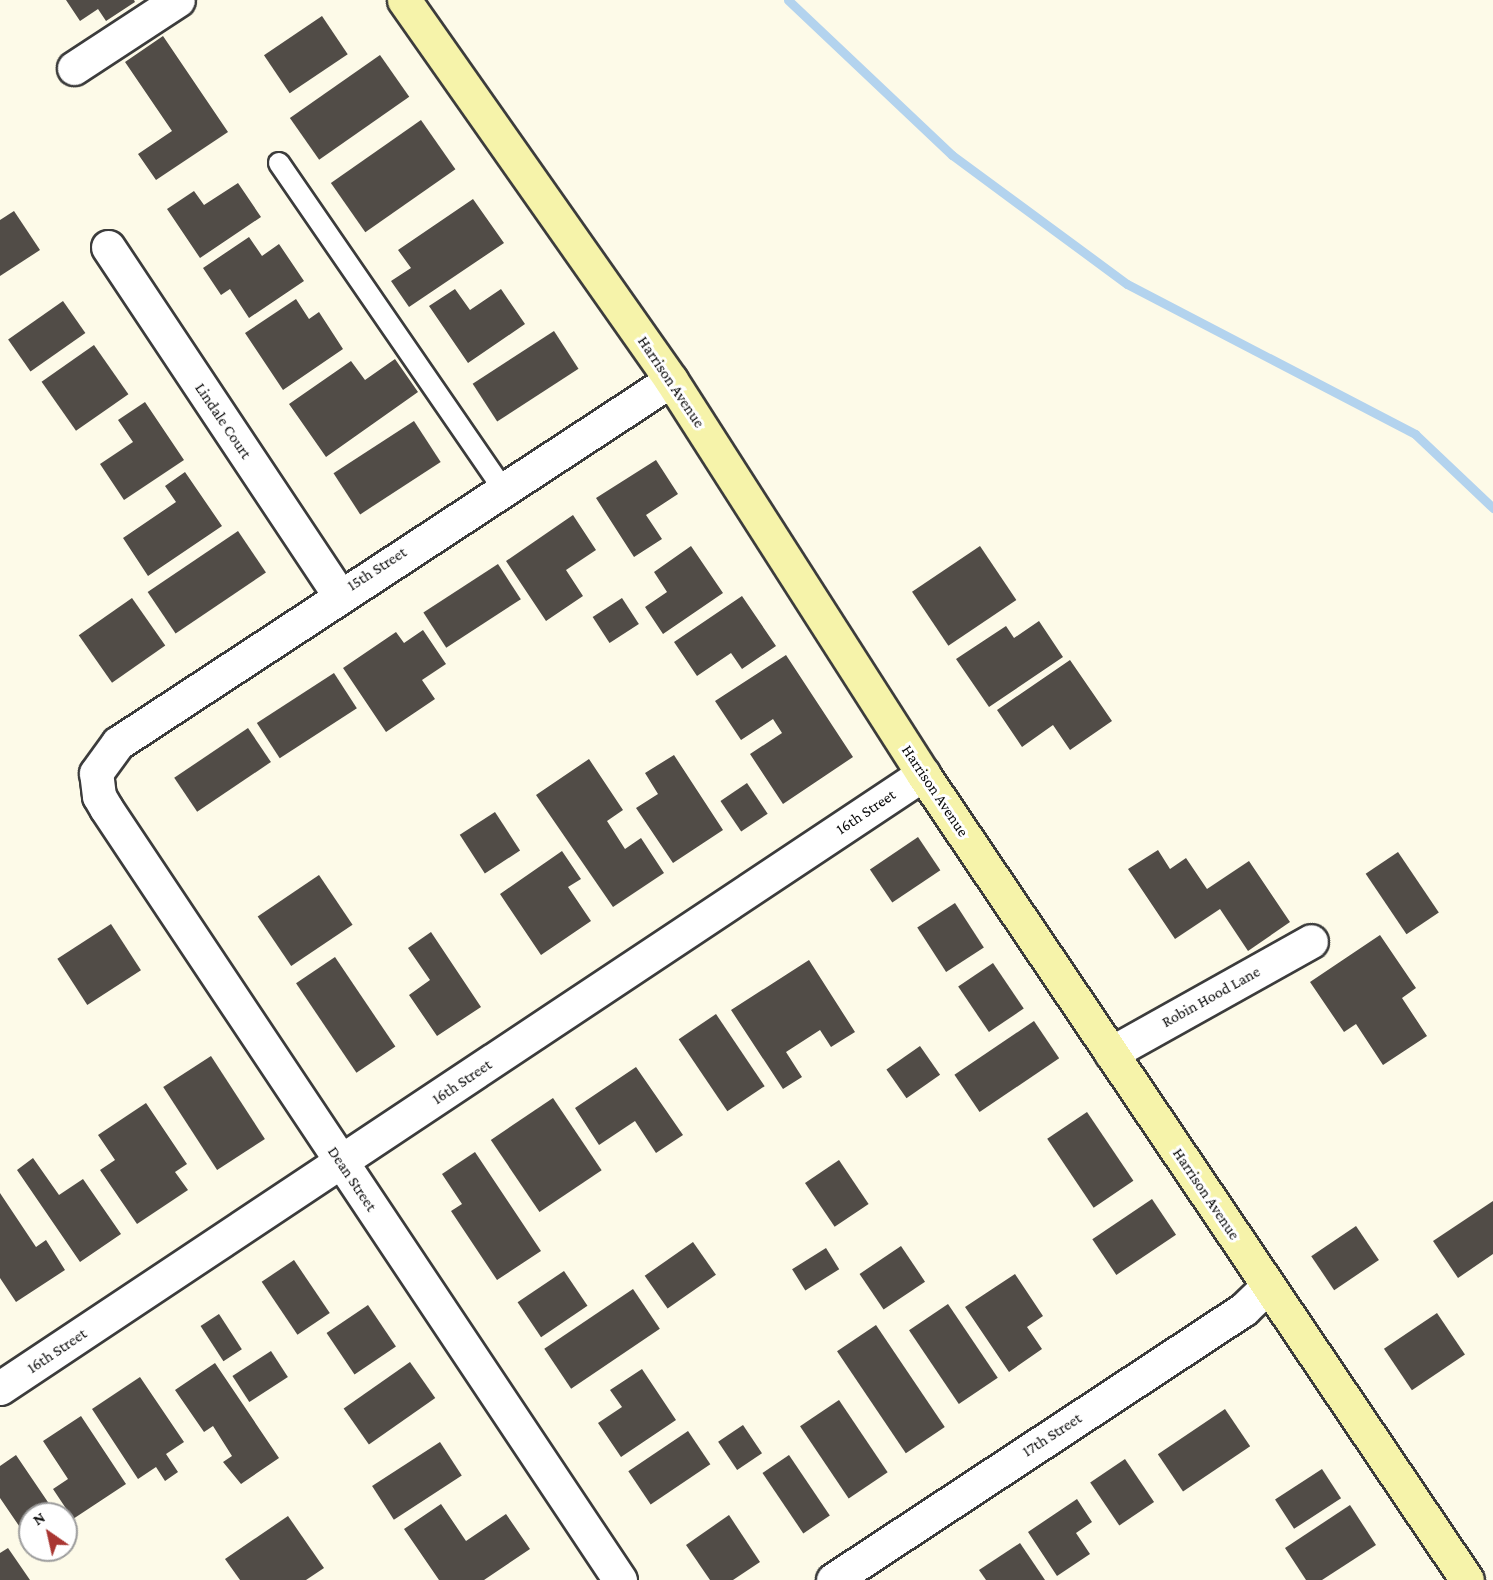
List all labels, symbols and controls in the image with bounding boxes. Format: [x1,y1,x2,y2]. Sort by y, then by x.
street label: Harrison Avenue [633,333,709,431]
street label: Lindale Court [191,379,255,463]
street label: 15th Street [344,543,410,595]
street label: Harrison Avenue [897,742,973,840]
street label: 16th Street [833,785,899,839]
street label: Robin Hood Lane [1158,962,1264,1032]
street label: 16th Street [429,1055,495,1109]
street label: Dean Street [323,1143,381,1215]
street label: Harrison Avenue [1168,1145,1244,1243]
street label: 16th Street [24,1324,90,1378]
street label: 17th Street [1019,1409,1085,1461]
north arrow [18,1502,78,1562]
text: N [29,1508,48,1528]

